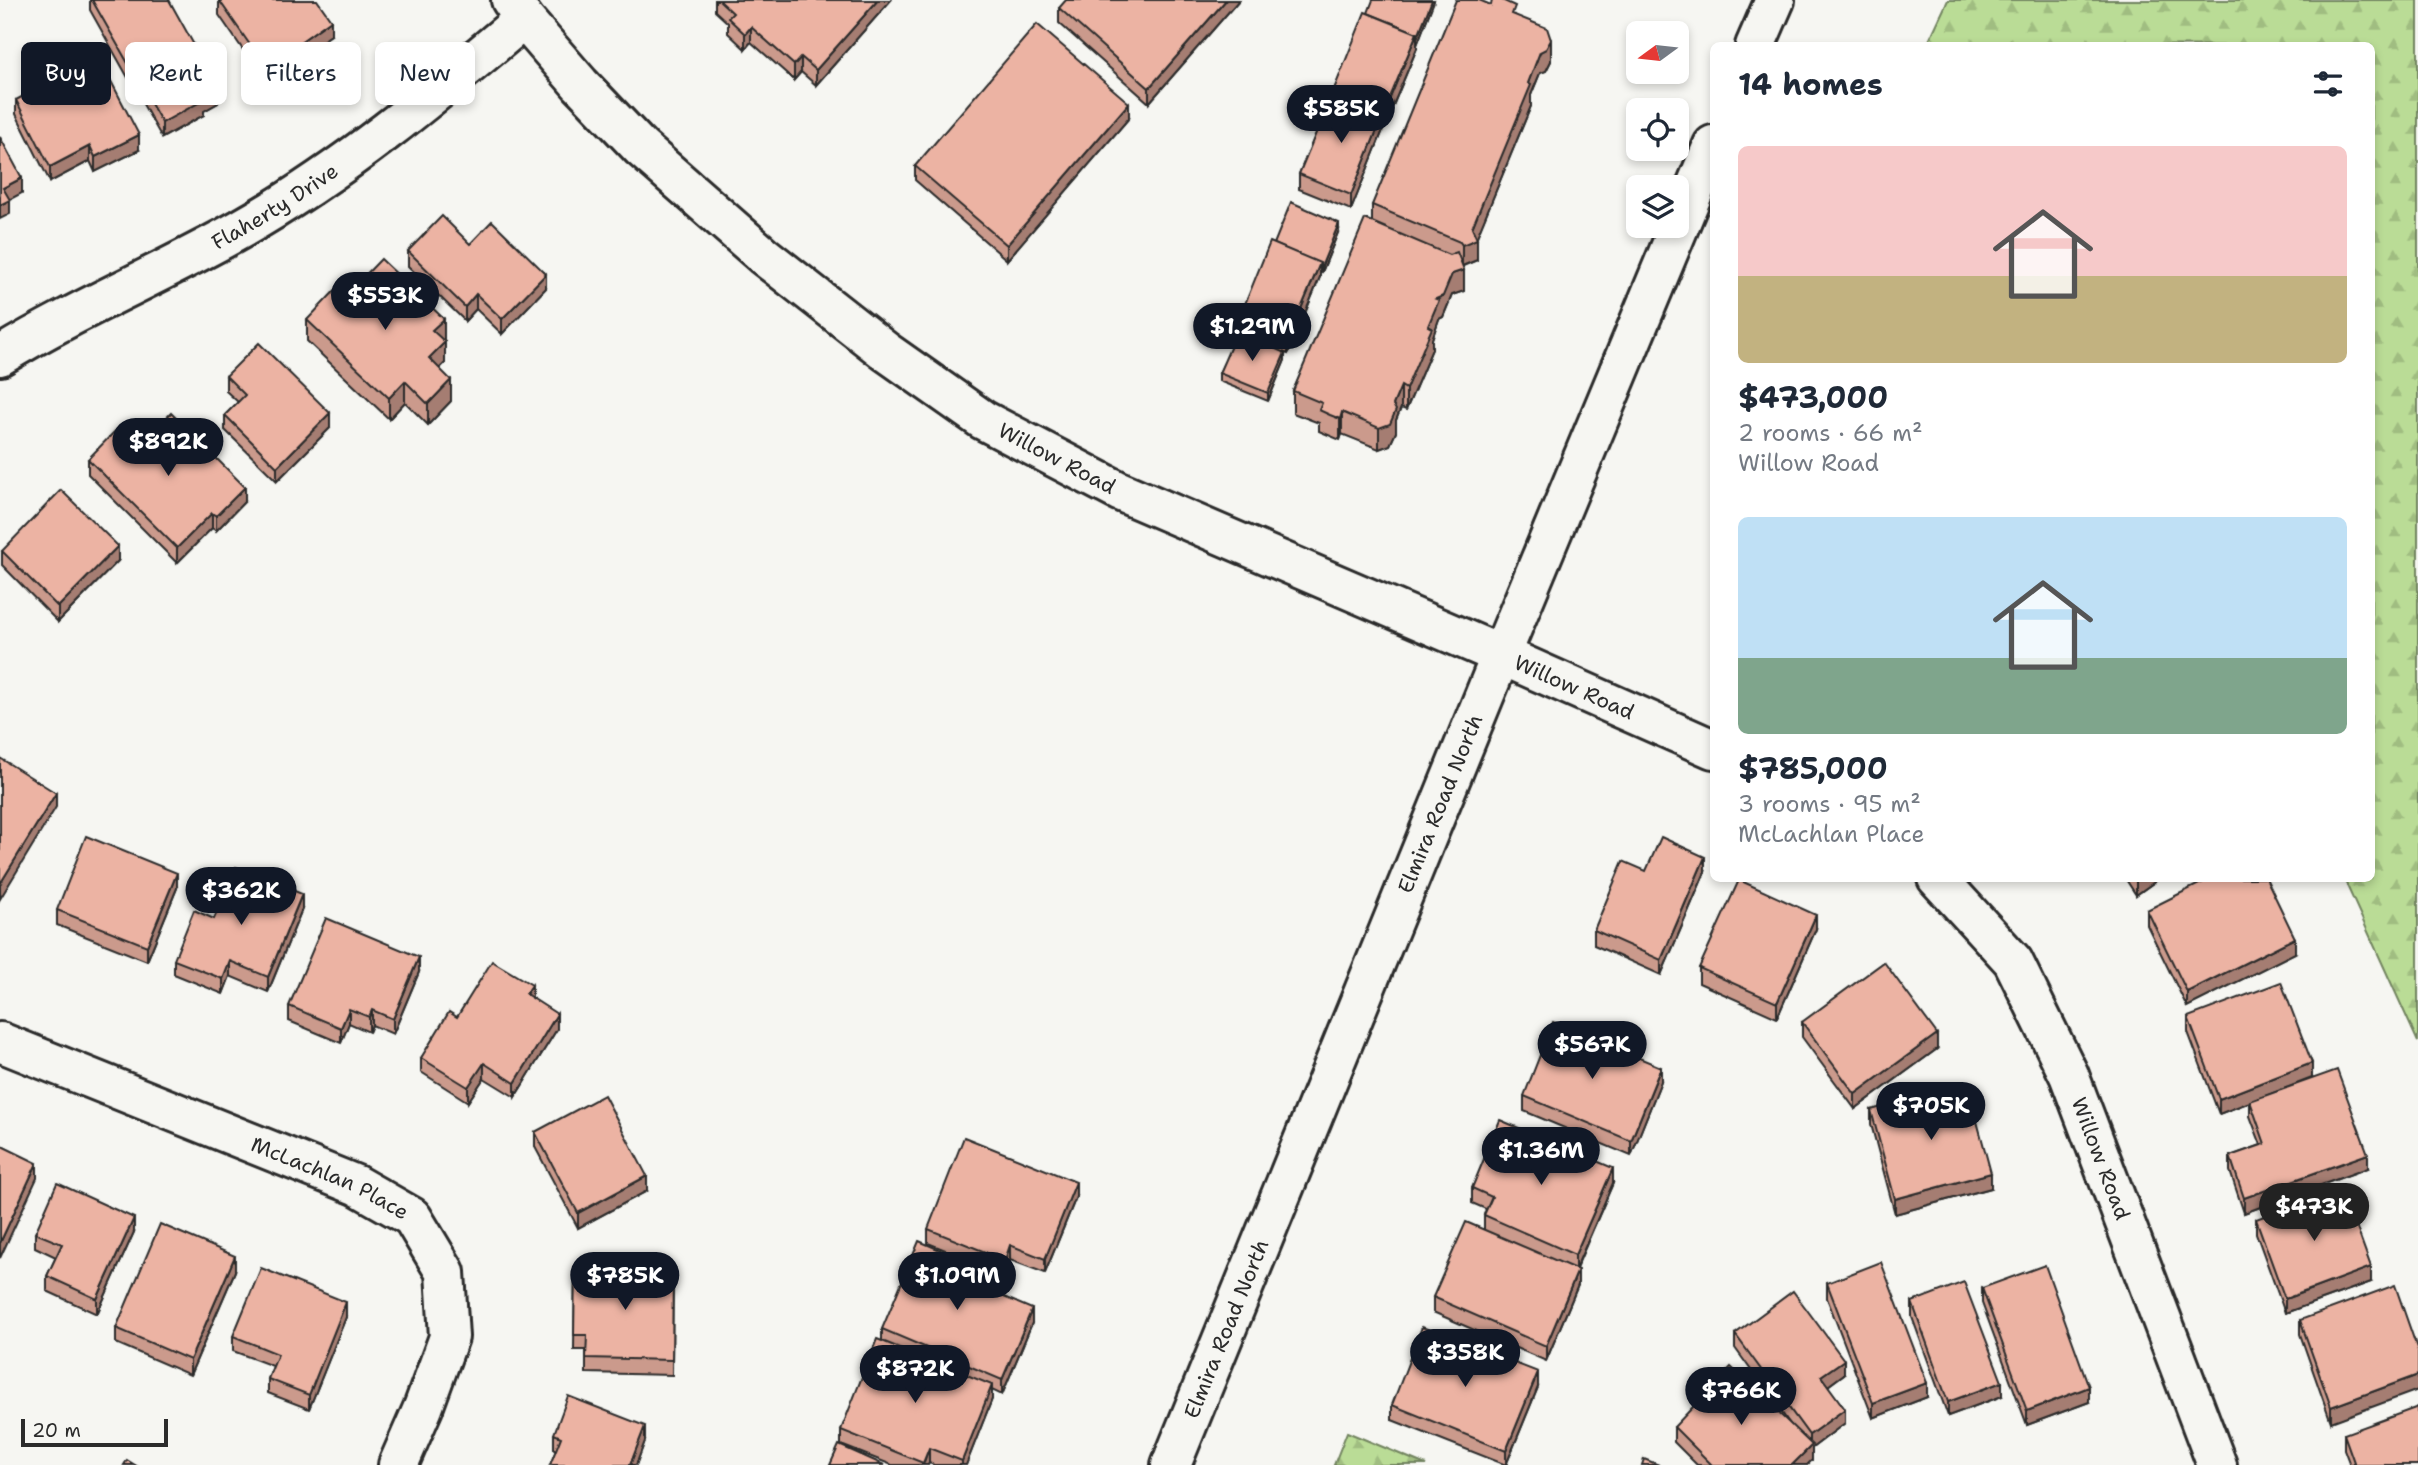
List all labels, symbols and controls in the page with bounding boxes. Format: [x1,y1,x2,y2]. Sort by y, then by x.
north arrow [1626,21,1689,84]
map controls [1626,21,1689,238]
chip: Buy [21,42,111,105]
chip: Rent [125,42,227,105]
chip: Filters [241,42,361,105]
chip: New [375,42,475,105]
text: 14 homes [1738,64,1883,105]
icon: filters [2309,65,2347,103]
pin: $585K [1292,86,1390,145]
text: $585K [1303,93,1379,123]
button: locate [1626,98,1689,161]
street label: Flaherty Drive [207,157,344,256]
button: layers [1626,175,1689,238]
icon: home [1980,191,2106,317]
pin: $553K [336,272,434,332]
text: $553K [347,280,423,310]
pin: $1.29M [1195,304,1309,363]
text: $1.29M [1209,311,1295,341]
text: $473,000 [1738,377,1888,418]
street label: Willow Road [993,416,1121,501]
text: 2 rooms · 66 m² [1738,418,1923,448]
pin: $892K [119,419,217,478]
text: $892K [128,426,208,456]
text: Willow Road [1738,448,1879,478]
icon: home [1980,562,2106,688]
street label: Willow Road [1510,649,1639,726]
street label: Elmira Road North [1391,710,1489,897]
text: $785,000 [1738,748,1888,789]
text: 3 rooms · 95 m² [1738,789,1921,819]
text: McLachlan Place [1738,819,1925,849]
pin: $362K [192,867,290,927]
text: $362K [202,875,280,905]
pin: $567K [1543,1021,1641,1081]
text: $567K [1554,1029,1630,1059]
pin: $705K [1882,1082,1980,1142]
text: $705K [1892,1090,1970,1120]
street label: Willow Road [2065,1093,2137,1224]
pin: $1.36M [1484,1128,1598,1187]
street label: McLachlan Place [247,1130,414,1226]
text: $1.36M [1498,1135,1584,1165]
pin: $473K [2265,1184,2363,1243]
text: $473K [2275,1191,2353,1221]
street label: Elmira Road North [1177,1235,1275,1423]
pin: $785K [576,1252,674,1312]
pin: $1.09M [900,1252,1014,1312]
text: $785K [586,1260,664,1290]
text: $1.09M [914,1260,1000,1290]
pin: $358K [1416,1330,1514,1389]
text: $358K [1426,1337,1504,1367]
pin: $872K [866,1346,964,1405]
text: $872K [876,1353,954,1383]
pin: $766K [1692,1368,1790,1427]
text: $766K [1701,1375,1781,1405]
scale bar [21,1416,168,1448]
text: 20 m [32,1418,81,1443]

